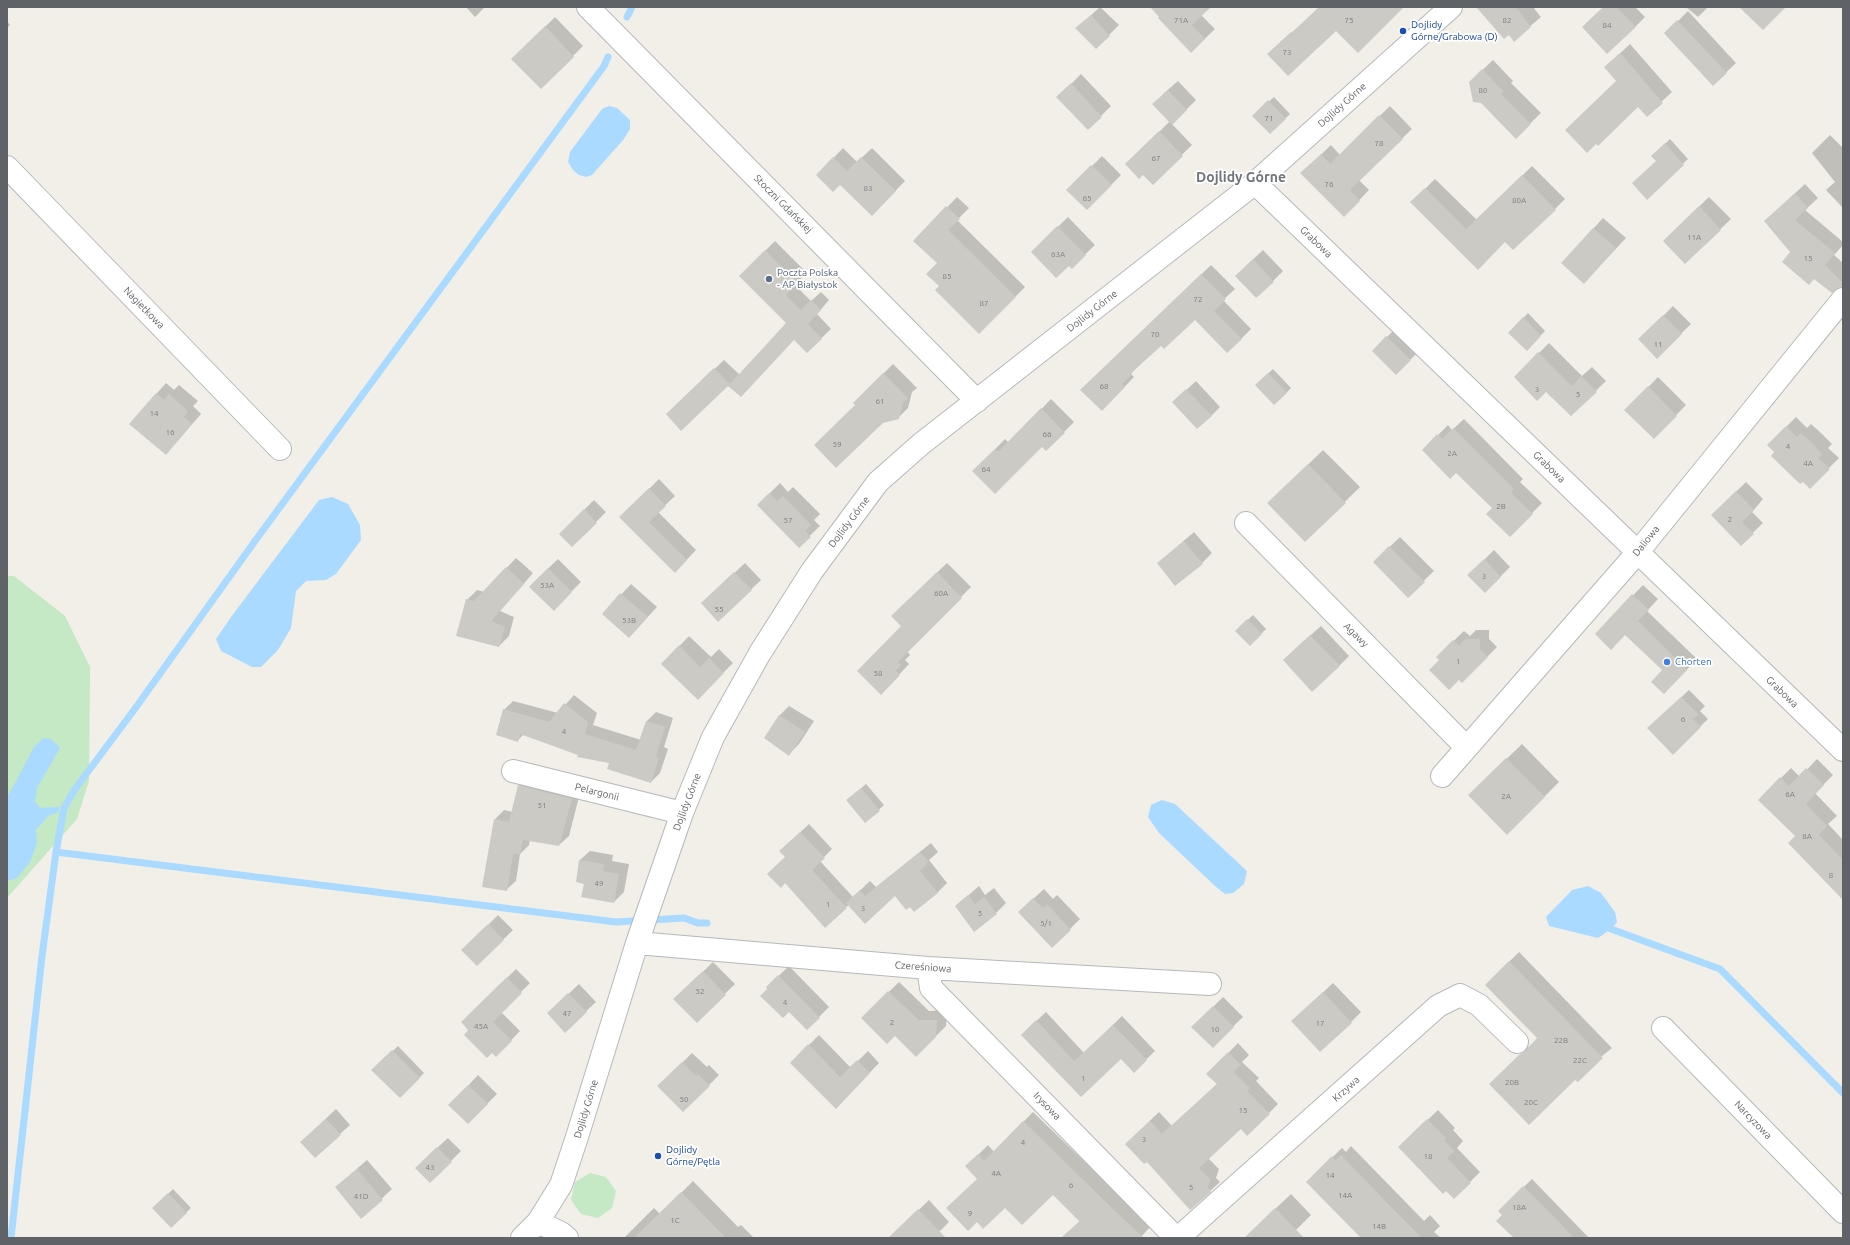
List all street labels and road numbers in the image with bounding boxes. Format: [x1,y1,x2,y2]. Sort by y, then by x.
street label: Dojlidy Górne [1315,80,1369,130]
street label: Stoczni Gdańskiej [751,172,815,236]
street label: Grabowa [1297,224,1335,260]
street label: Nagietkowa [121,285,167,331]
street label: Dojlidy Górne [1064,288,1120,334]
street label: Grabowa [1530,449,1568,485]
street label: Dojlidy Górne [826,494,872,550]
street label: Daliowa [1630,523,1662,559]
street label: Agawy [1341,620,1371,650]
street label: Grabowa [1763,674,1801,710]
street label: Dojlidy Górne [670,771,704,833]
street label: Pelargonii [574,781,620,803]
street label: Czereśniowa [894,959,952,975]
street label: Krzywa [1330,1074,1362,1104]
street label: Dojlidy Górne [571,1078,601,1140]
street label: Irysowa [1031,1089,1063,1123]
street label: Narcyzowa [1732,1098,1774,1142]

